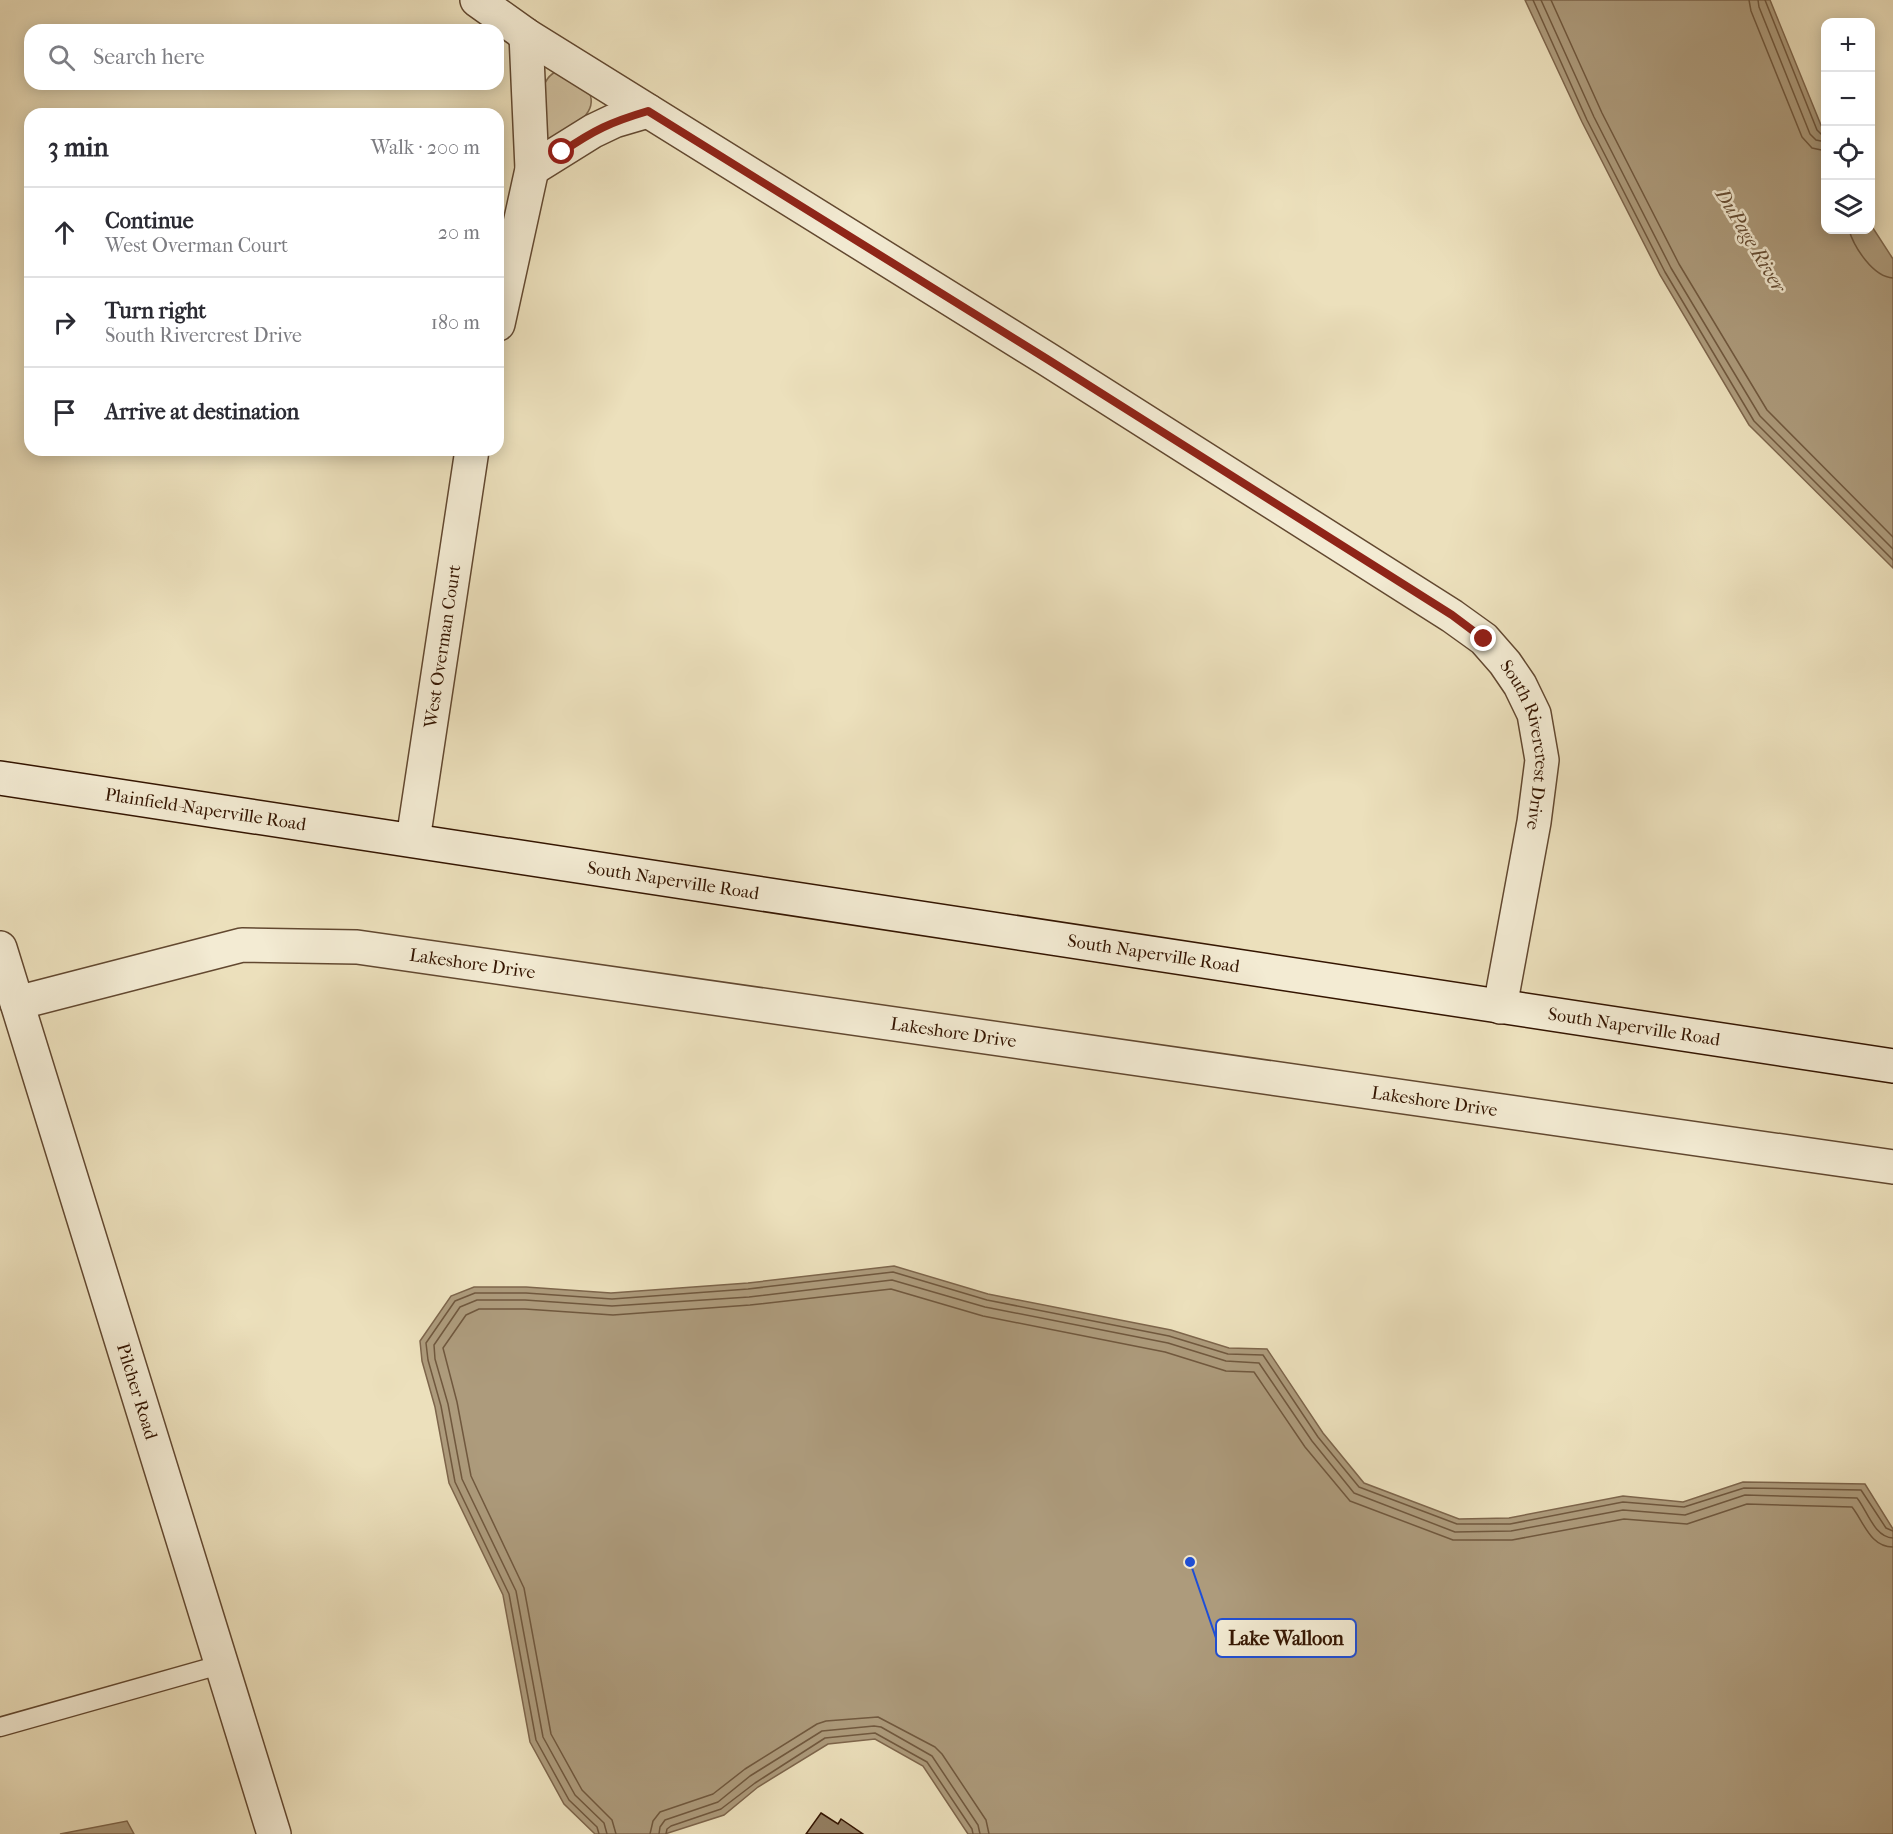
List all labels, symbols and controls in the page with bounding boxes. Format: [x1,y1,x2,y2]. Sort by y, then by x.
map controls [1821,18,1875,234]
button: + [1821,18,1875,72]
search box [24,24,504,90]
icon: search [45,41,78,74]
text: Search here [93,44,205,70]
button: − [1821,72,1875,126]
button: locate [1821,126,1875,180]
text: 3 min [48,132,109,163]
text: Walk · 200 m [371,136,480,159]
route start [548,138,574,164]
button: layers [1821,180,1875,234]
water label: DuPage River [1710,183,1792,298]
text: Continue [105,208,194,234]
icon: ahead [48,216,81,249]
text: 20 m [438,221,480,244]
text: West Overman Court [105,234,288,257]
text: Turn right [105,298,206,324]
icon: right [48,306,81,339]
text: 180 m [431,311,480,334]
text: South Rivercrest Drive [105,324,302,347]
icon: arrive [48,396,81,429]
text: Arrive at destination [105,399,299,425]
street label: West Overman Court [420,563,466,730]
route end [1470,625,1496,651]
street label: South Rivercrest Drive [1495,656,1552,832]
street label: Plainfield-Naperville Road [104,784,308,835]
street label: South Naperville Road [586,857,761,904]
street label: South Naperville Road [1066,931,1241,978]
street label: Lakeshore Drive [408,945,537,983]
street label: South Naperville Road [1547,1004,1722,1051]
street label: Lakeshore Drive [889,1014,1018,1052]
street label: Lakeshore Drive [1370,1082,1499,1121]
street label: Pilcher Road [112,1341,161,1442]
callout: Lake Walloon [1216,1619,1356,1657]
text: Lake Walloon [1228,1627,1344,1650]

